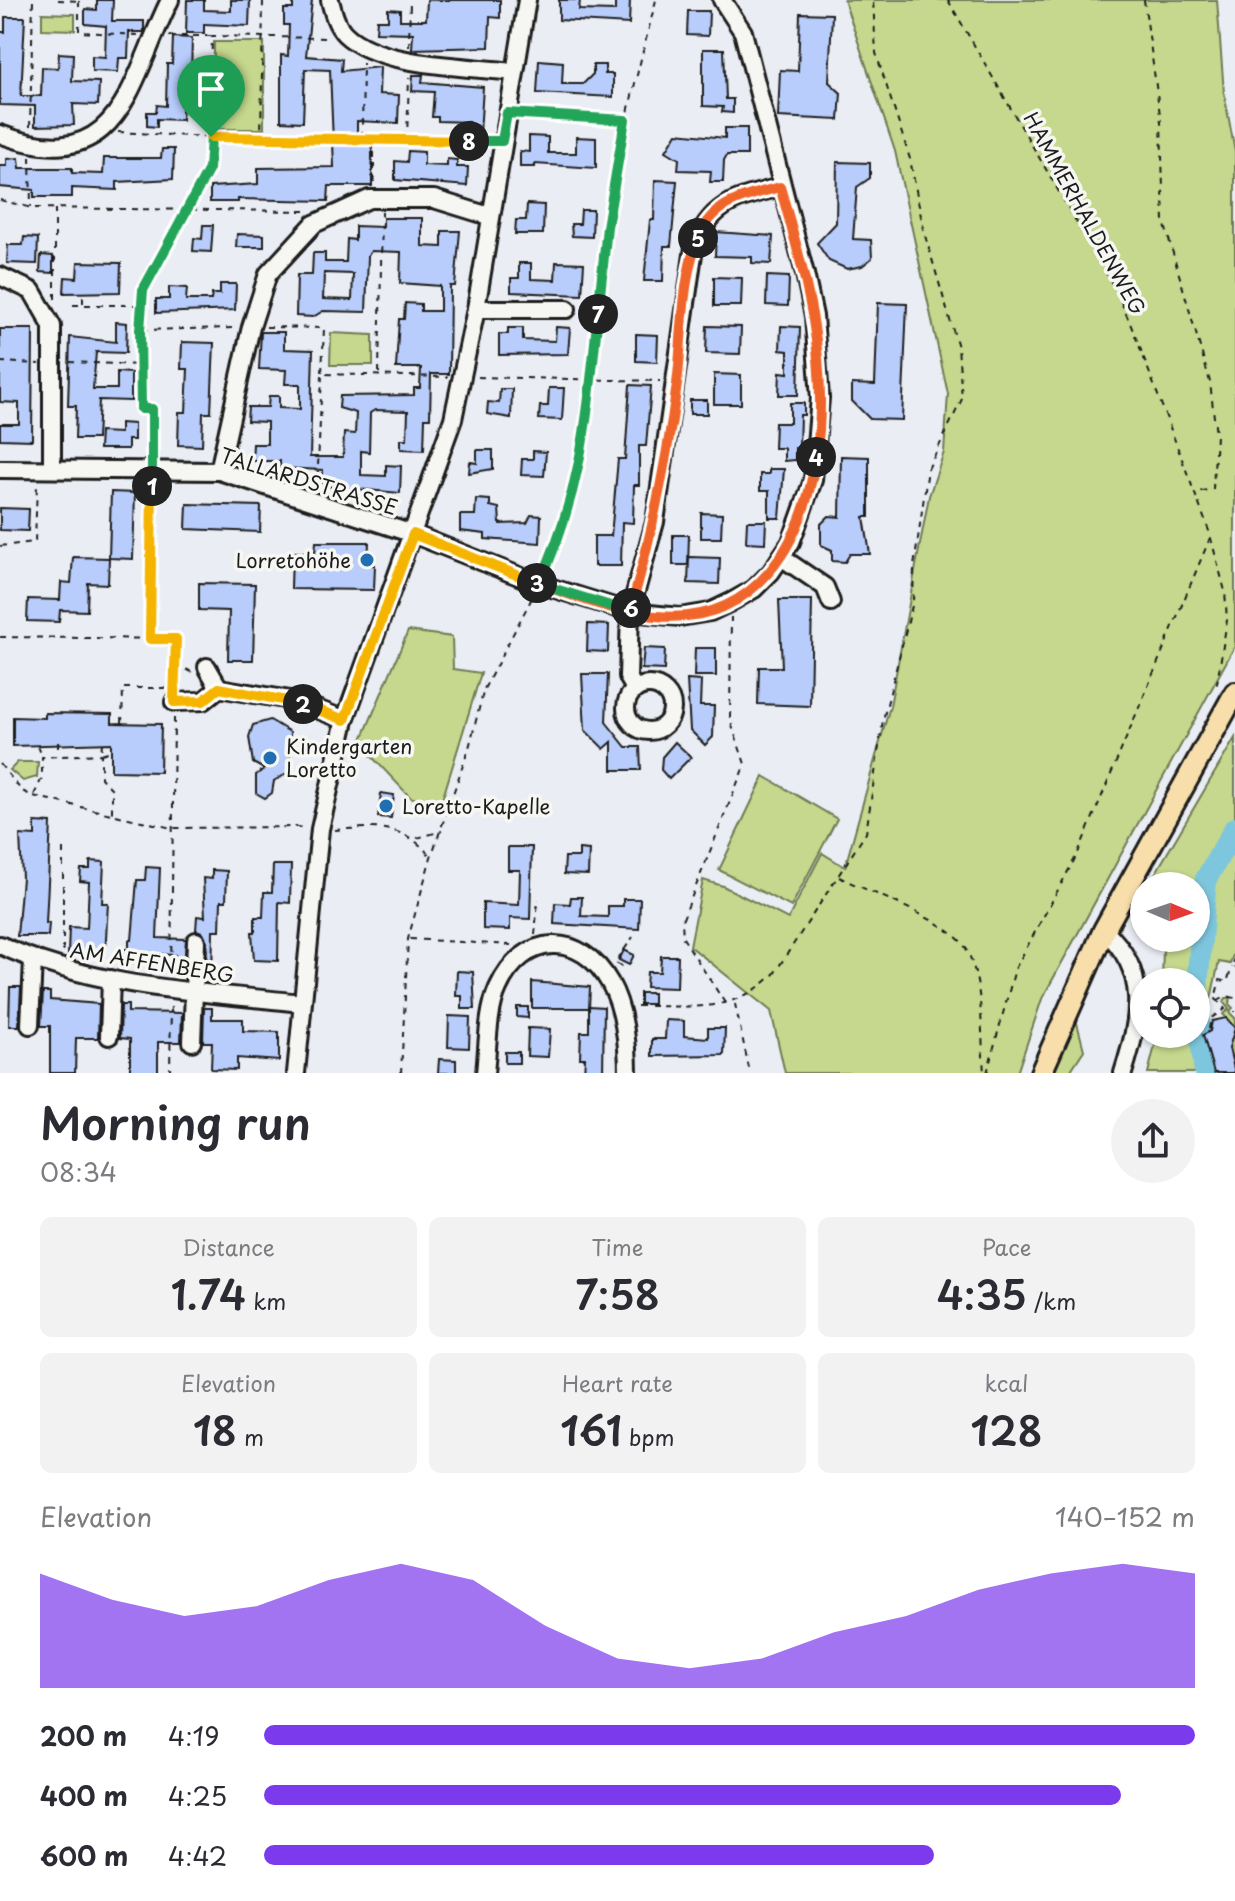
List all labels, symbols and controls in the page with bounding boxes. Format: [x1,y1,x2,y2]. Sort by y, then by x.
pin [177,55,245,137]
icon: arrive [189,67,233,111]
street label: HAMMERHALDENWEG [1017,106,1153,320]
pin: 8 [449,121,489,161]
text: 8 [462,124,476,157]
pin: 5 [678,218,718,258]
text: 5 [691,221,705,254]
pin: 7 [578,294,618,334]
text: 7 [592,297,604,330]
pin: 4 [796,437,836,477]
street label: TALLARDSTRASSE [216,440,402,522]
text: 4 [809,440,823,473]
pin: 1 [132,466,172,506]
text: 1 [147,469,157,502]
place label: Lorretohöhe [236,545,351,575]
marker: Lorretohöhe [358,551,376,569]
pin: 3 [517,563,557,603]
text: 3 [530,566,544,599]
pin: 6 [611,588,651,628]
text: 6 [623,591,639,624]
pin: 2 [283,684,323,724]
text: 2 [295,687,311,720]
place label: Kindergarten Loretto [286,731,412,784]
marker: Kindergarten Loretto [261,749,279,767]
place label: Loretto-Kapelle [402,791,551,821]
marker: Loretto-Kapelle [377,797,395,815]
north arrow [1130,872,1210,952]
map controls [1130,872,1210,1048]
street label: AM AFFENBERG [68,934,236,990]
button: locate [1130,968,1210,1048]
text: Morning run [40,1089,311,1155]
button: share [1111,1099,1195,1183]
text: 08:34 [40,1152,117,1191]
text: Distance [182,1230,275,1263]
text: Time [592,1230,644,1263]
text: Pace [982,1230,1031,1263]
text: 1.74 [171,1263,246,1324]
text: 7:58 [575,1263,660,1324]
text: 4:35 [937,1263,1027,1324]
text: km [246,1284,286,1317]
text: /km [1027,1284,1076,1317]
text: Elevation [181,1366,276,1399]
text: Heart rate [562,1366,673,1399]
text: kcal [985,1366,1028,1399]
text: 18 [193,1399,237,1460]
text: 161 [560,1399,622,1460]
text: 128 [971,1399,1042,1460]
text: m [237,1420,264,1453]
text: bpm [622,1420,675,1453]
text: Elevation [40,1497,152,1536]
text: 140–152 m [1055,1497,1195,1536]
text: 200 m [40,1716,127,1755]
text: 4:19 [168,1716,219,1755]
text: 400 m [40,1776,128,1815]
text: 4:25 [168,1776,227,1815]
text: 600 m [40,1836,128,1875]
text: 4:42 [168,1836,227,1875]

